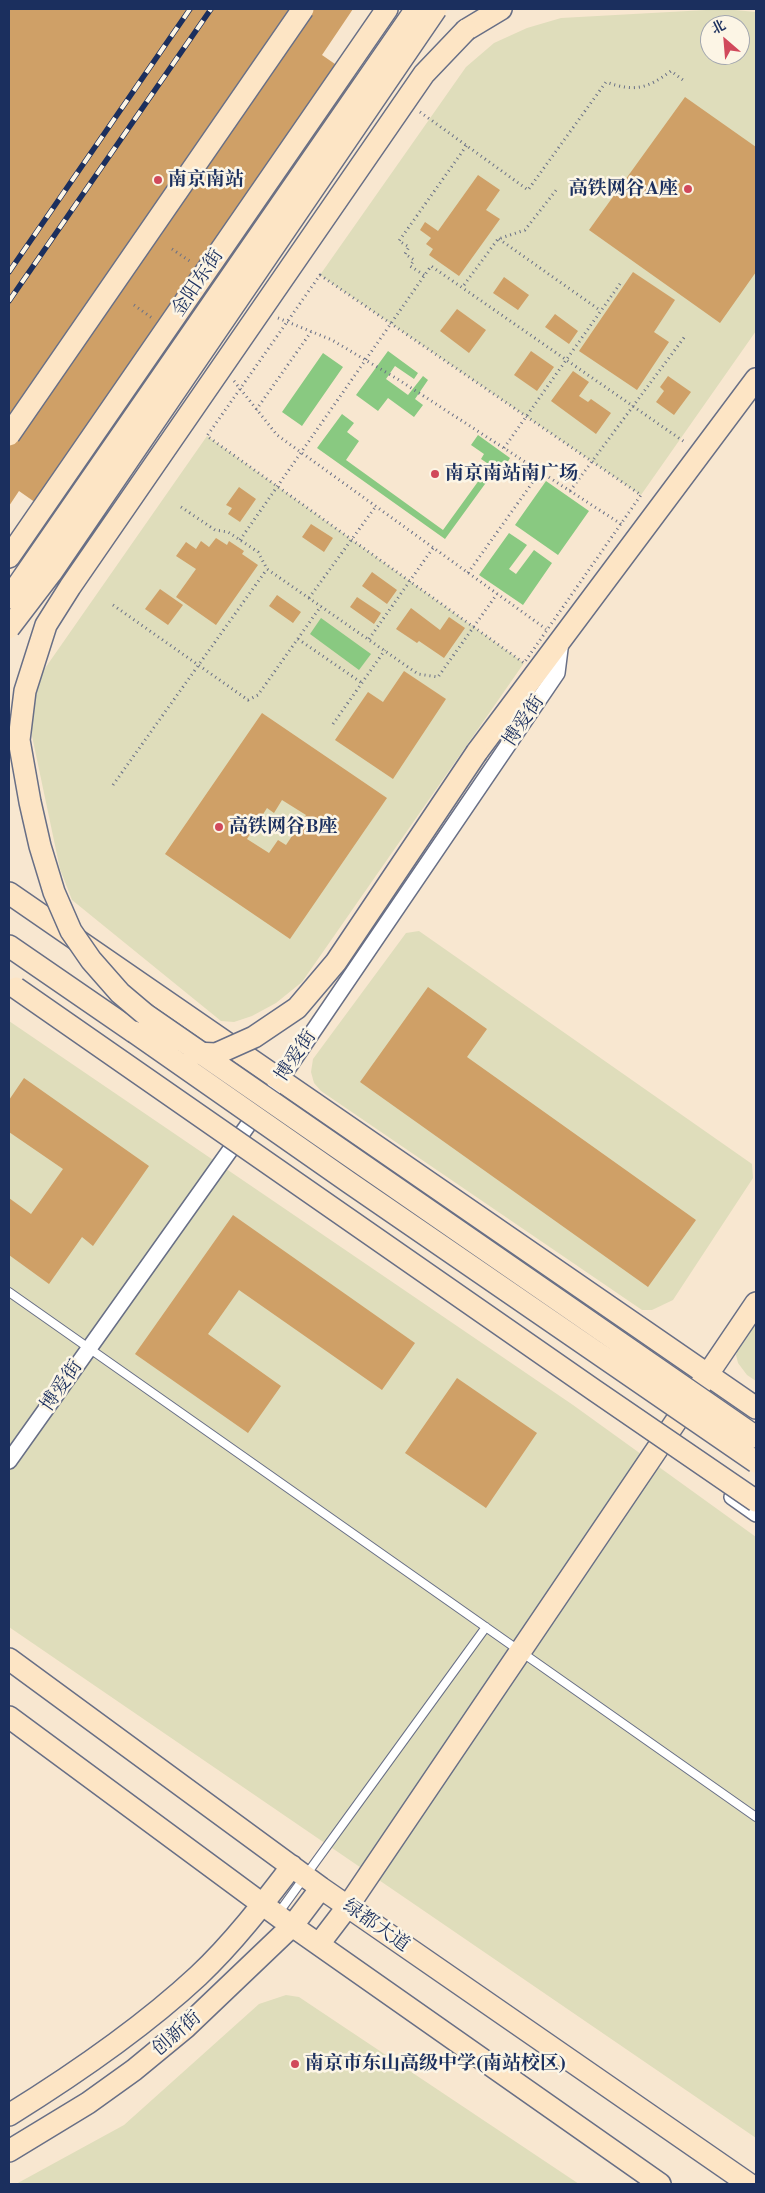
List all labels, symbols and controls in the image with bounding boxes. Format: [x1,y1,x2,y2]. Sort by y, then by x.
north arrow [700,15,750,65]
text: 北 [709,18,728,37]
place label: 南京南站 [168,169,244,191]
marker: 南京南站 [152,174,164,186]
place label: 高铁网谷A座 [569,178,678,200]
marker: 高铁网谷A座 [682,183,694,195]
street label: 金阳东街 [167,245,229,321]
place label: 南京南站南广场 [445,463,578,485]
marker: 南京南站南广场 [429,468,441,480]
street label: 博爱街 [499,691,549,751]
place label: 高铁网谷B座 [229,816,337,838]
marker: 高铁网谷B座 [213,821,225,833]
street label: 博爱街 [271,1026,321,1086]
street label: 博爱街 [36,1356,88,1416]
street label: 绿都大道 [338,1895,414,1957]
street label: 创新街 [148,2007,206,2061]
place label: 南京市东山高级中学(南站校区) [305,2053,566,2075]
marker: 南京市东山高级中学(南站校区) [289,2058,301,2070]

